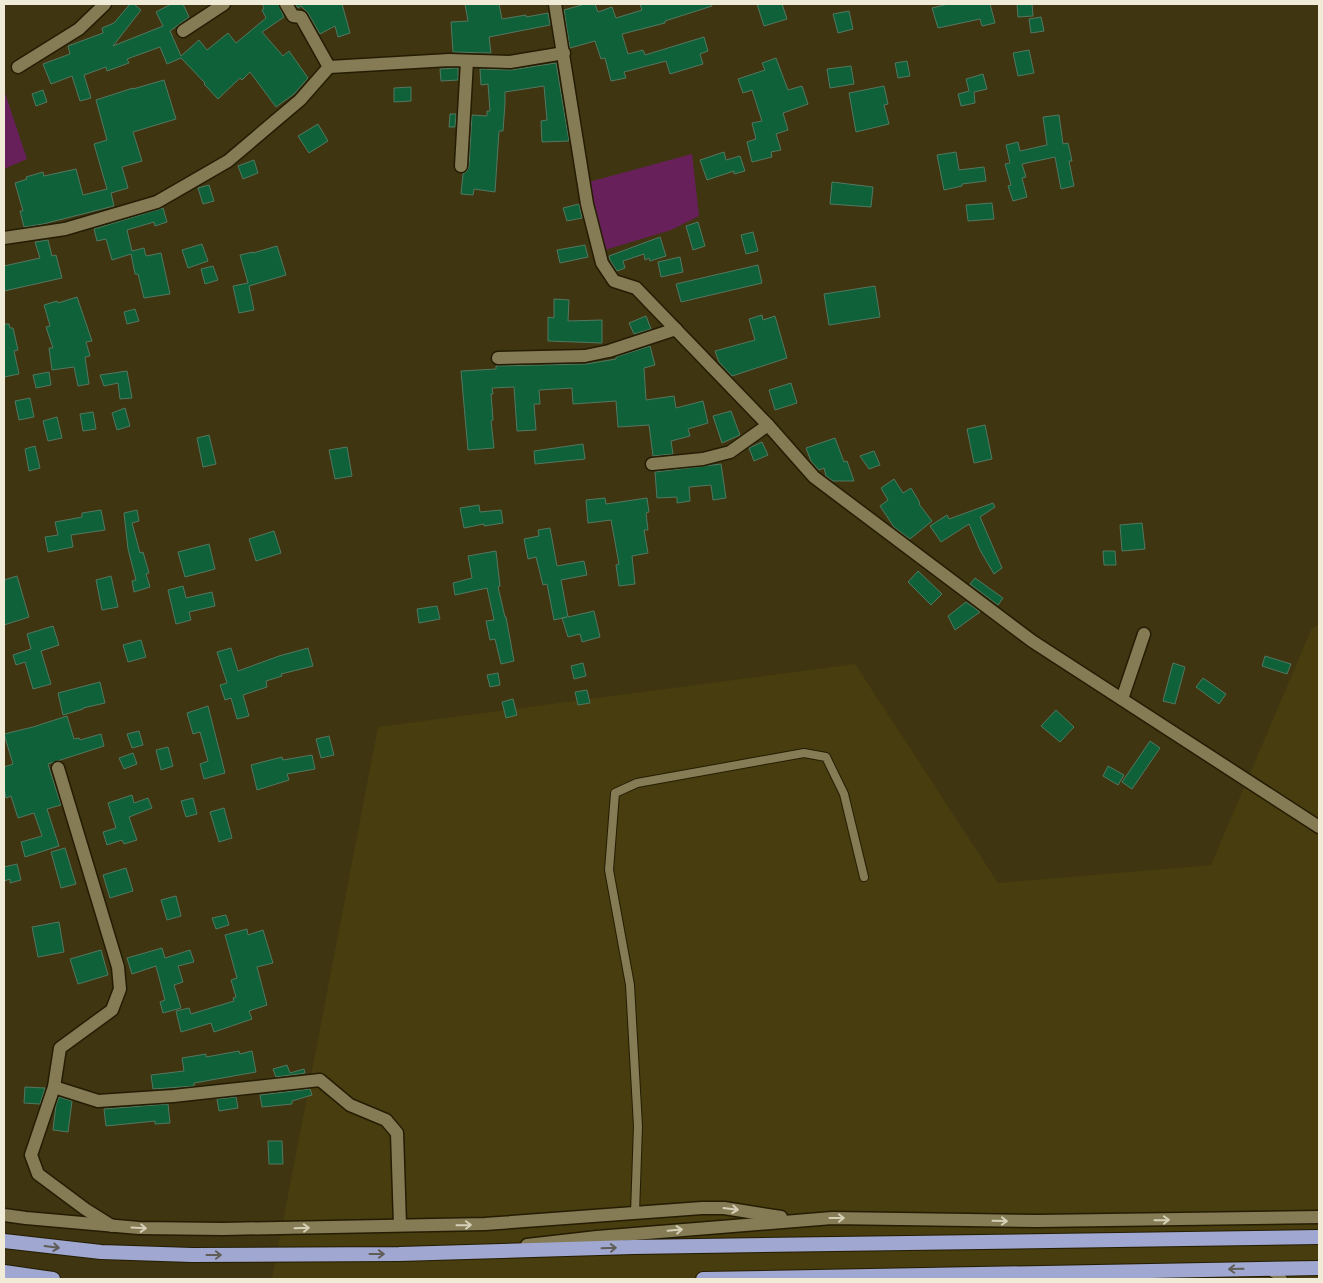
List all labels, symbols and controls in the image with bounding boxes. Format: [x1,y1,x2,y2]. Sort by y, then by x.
one-way arrow [723,1204,739,1214]
one-way arrow [828,1213,845,1223]
one-way arrow [1154,1215,1170,1225]
one-way arrow [991,1216,1007,1226]
one-way arrow [456,1220,472,1229]
one-way arrow [293,1223,309,1233]
one-way arrow [131,1224,147,1233]
one-way arrow [667,1226,683,1235]
one-way arrow [44,1242,60,1252]
one-way arrow [601,1243,617,1252]
one-way arrow [368,1249,385,1259]
one-way arrow [206,1250,222,1260]
one-way arrow [1228,1264,1244,1274]

